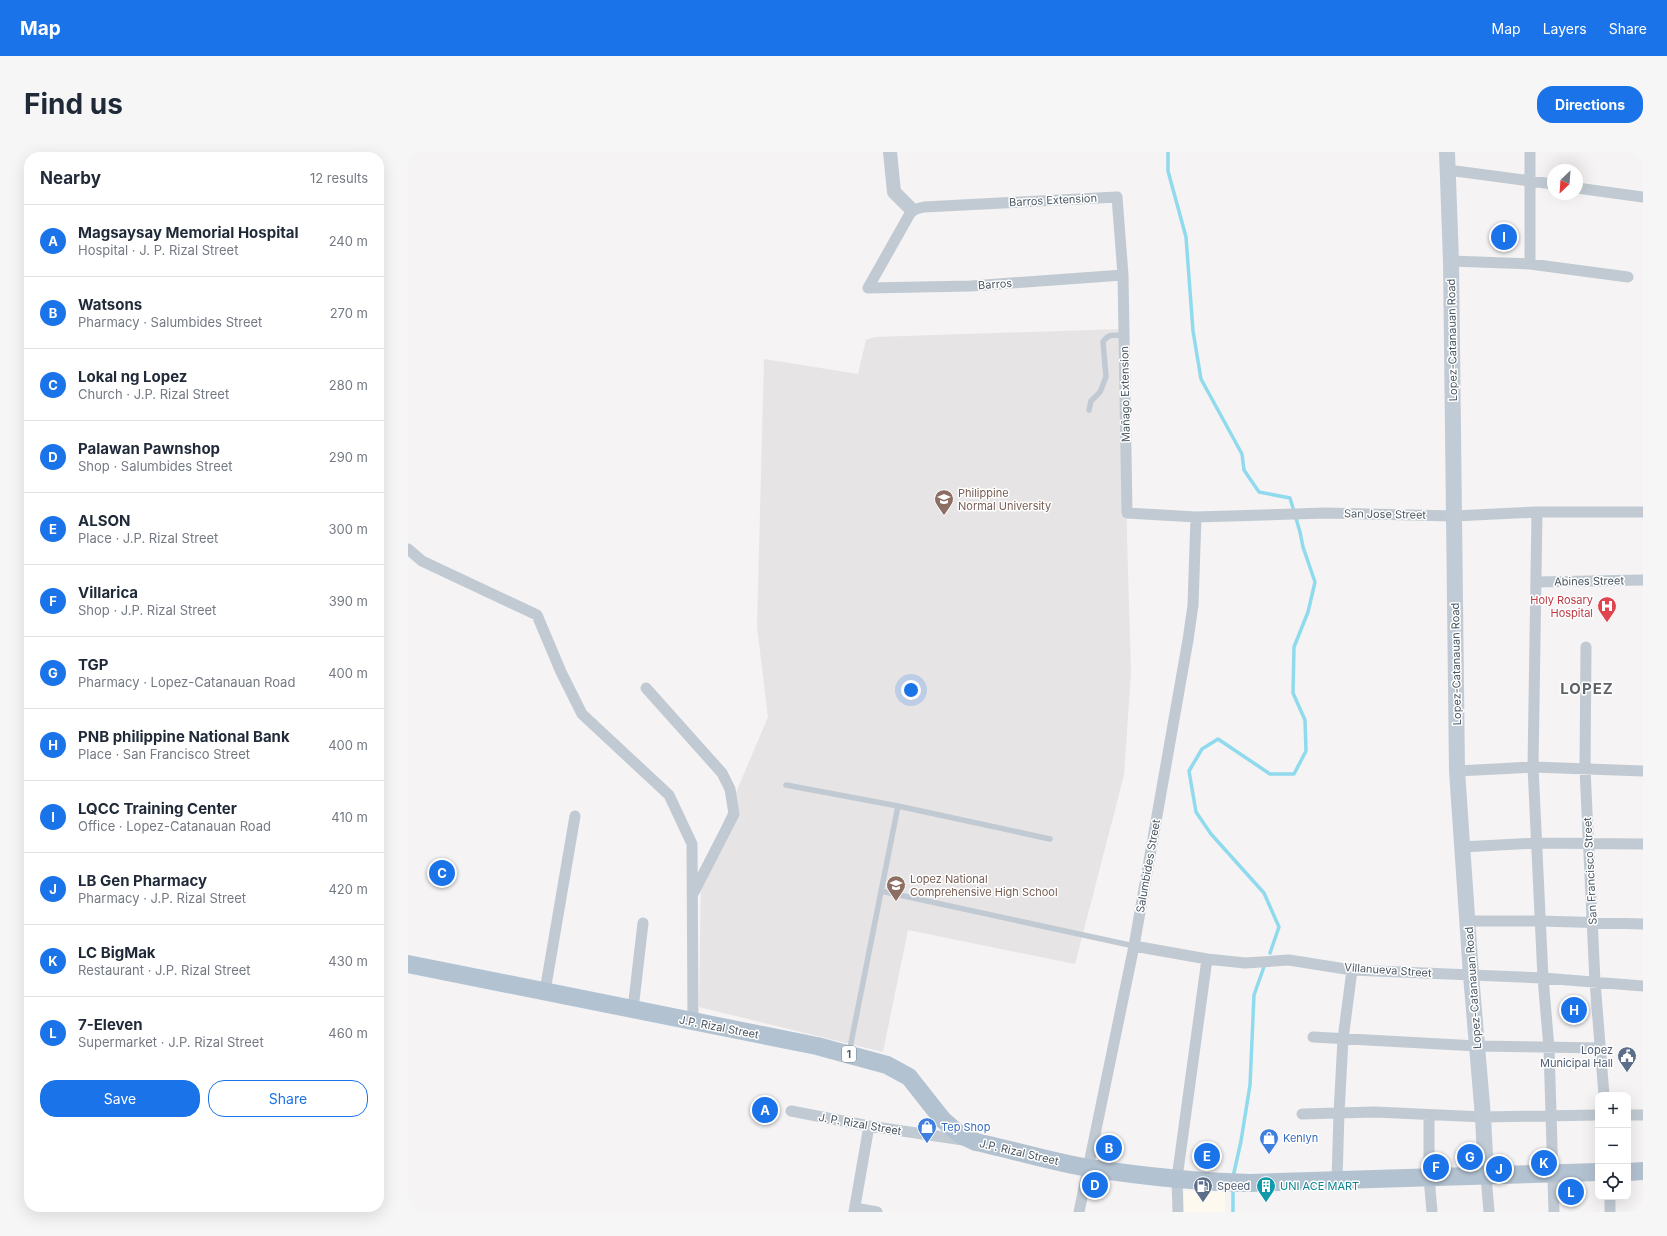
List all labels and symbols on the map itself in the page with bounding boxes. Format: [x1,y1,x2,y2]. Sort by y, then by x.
north arrow [1547,164,1583,200]
street label: Barros Extension [1009,191,1097,209]
pin: I [1491,222,1517,252]
street label: Barros [978,276,1013,292]
street label: Lopez-Catanauan Road [1444,279,1460,401]
street label: Mañago Extension [1117,346,1133,442]
place label: Philippine Normal University [958,486,1051,513]
school or university icon: Philippine Normal University [933,488,955,516]
street label: San Jose Street [1344,506,1427,522]
street label: Abines Street [1554,573,1624,589]
place label: Holy Rosary Hospital [1530,593,1593,620]
hospital icon: Holy Rosary Hospital [1596,595,1618,623]
street label: Lopez-Catanauan Road [1448,603,1464,725]
district label: LOPEZ [1560,679,1614,698]
your location [901,680,921,700]
street label: San Francisco Street [1580,817,1600,925]
street label: Salumbides Street [1133,818,1163,914]
pin: C [429,858,455,888]
place label: Lopez National Comprehensive High School [910,872,1058,899]
school or university icon: Lopez National Comprehensive High School [885,874,907,902]
street label: Lopez-Catanauan Road [1462,926,1484,1050]
street label: Villanueva Street [1344,960,1432,980]
pin: H [1561,995,1587,1025]
street label: J.P. Rizal Street [678,1012,760,1042]
place label: Lopez Municipal Hall [1540,1043,1613,1070]
public building icon: Lopez Municipal Hall [1616,1045,1638,1073]
road number: 1 [842,1046,856,1062]
pin: A [752,1095,778,1125]
street label: J. P. Rizal Street [817,1110,903,1138]
shop icon: Tep Shop [916,1116,938,1144]
place label: Tep Shop [941,1120,991,1134]
shop icon: Kenlyn [1258,1127,1280,1155]
place label: Kenlyn [1283,1131,1318,1145]
pin: B [1096,1133,1122,1163]
street label: J.P. Rizal Street [978,1136,1060,1168]
pin: E [1194,1141,1220,1171]
pin: G [1457,1142,1483,1172]
pin: K [1531,1148,1557,1178]
pin: F [1423,1152,1449,1182]
pin: J [1486,1154,1512,1184]
pin: D [1082,1170,1108,1200]
fuel station icon: Speed [1192,1175,1214,1203]
building icon: UNI ACE MART [1255,1175,1277,1203]
pin: L [1558,1177,1584,1207]
place label: Speed [1217,1179,1250,1193]
place label: UNI ACE MART [1280,1179,1359,1193]

